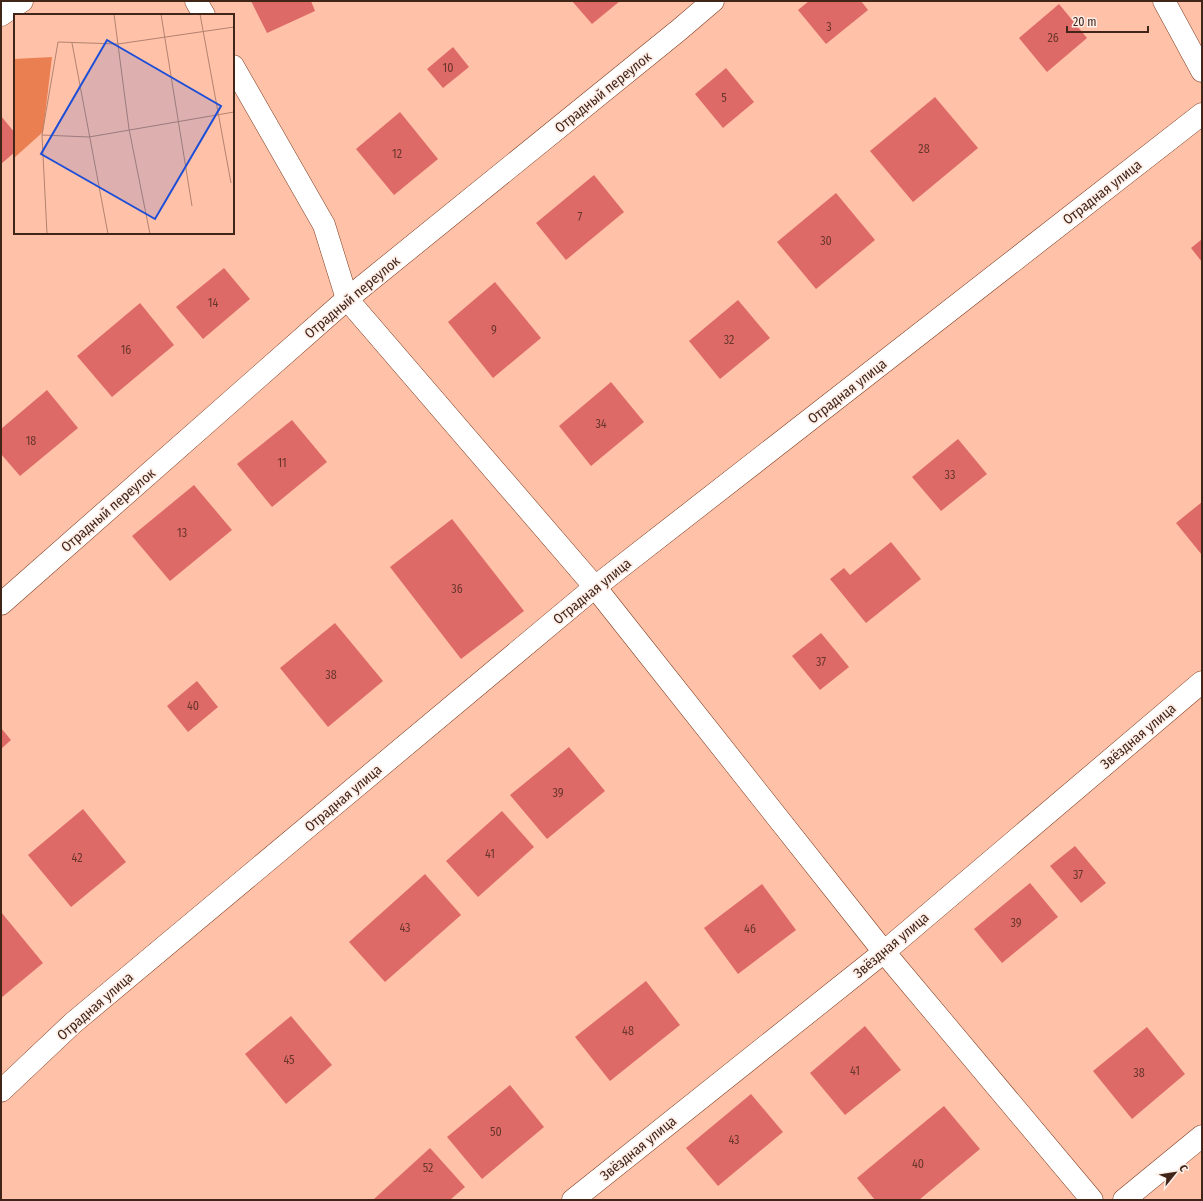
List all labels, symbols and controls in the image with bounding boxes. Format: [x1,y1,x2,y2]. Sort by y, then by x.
scale bar [1067,8,1148,34]
inset map [14,14,234,234]
text: 20 m [1073,15,1097,29]
house number: 3 [826,20,832,34]
house number: 26 [1047,31,1059,45]
street label: Отрадный переулок [552,48,655,136]
house number: 10 [443,61,453,75]
house number: 5 [721,91,727,105]
house number: 28 [918,142,930,156]
house number: 12 [392,147,402,161]
street label: Отрадная улица [1060,156,1145,228]
house number: 7 [578,210,583,224]
house number: 30 [820,234,832,248]
street label: Отрадный переулок [301,252,404,342]
house number: 14 [208,296,218,310]
house number: 9 [491,323,497,337]
house number: 32 [724,333,734,347]
house number: 16 [121,343,131,357]
street label: Отрадная улица [805,355,890,427]
house number: 34 [595,417,607,431]
house number: 18 [26,434,36,448]
house number: 11 [277,456,287,470]
street label: Отрадный переулок [58,465,159,556]
house number: 33 [945,468,955,482]
house number: 13 [177,526,187,540]
street label: Отрадная улица [550,555,635,628]
house number: 36 [451,582,463,596]
house number: 37 [816,655,826,669]
house number: 38 [325,668,337,682]
house number: 40 [187,699,199,713]
street label: Звёздная улица [1097,700,1180,773]
street label: Отрадная улица [301,761,385,836]
house number: 39 [552,786,564,800]
house number: 41 [485,847,495,861]
house number: 42 [72,851,82,865]
house number: 37 [1073,868,1083,882]
street label: Звёздная улица [850,909,933,982]
house number: 39 [1010,916,1022,930]
house number: 43 [399,921,411,935]
house number: 46 [744,922,756,936]
street label: Отрадная улица [54,969,137,1044]
house number: 48 [622,1024,634,1038]
house number: 45 [283,1053,295,1067]
house number: 41 [850,1064,860,1078]
house number: 38 [1133,1066,1145,1080]
street label: Звёздная улица [597,1112,680,1184]
house number: 50 [490,1125,502,1139]
house number: 43 [728,1133,740,1147]
north arrow [1155,1153,1195,1193]
house number: 40 [912,1157,924,1171]
house number: 52 [423,1161,433,1175]
text: С [1176,1163,1190,1174]

